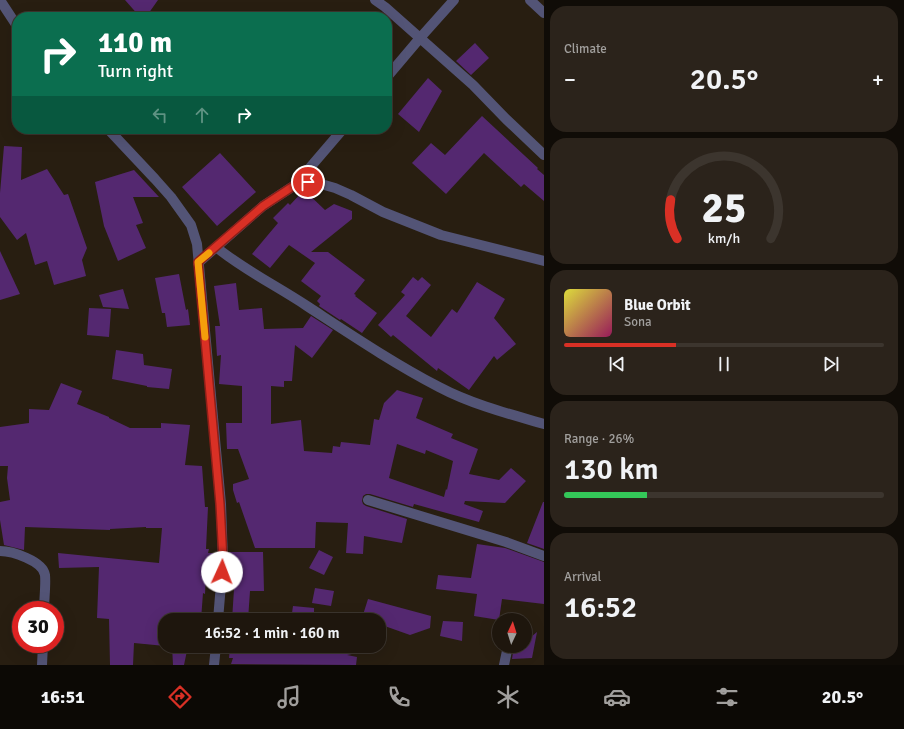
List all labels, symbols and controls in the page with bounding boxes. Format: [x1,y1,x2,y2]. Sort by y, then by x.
text: 110 m [98,26,172,60]
icon: right [32,28,84,80]
text: Climate [564,41,607,57]
text: Turn right [98,60,173,82]
text: 20.5° [690,61,758,98]
text: − [564,66,576,93]
text: + [872,66,884,93]
icon: left [149,104,171,126]
icon: ahead [191,104,213,126]
icon: right [233,104,255,126]
pin [291,165,325,199]
icon: arrive [297,171,319,193]
text: 25 [702,182,746,233]
text: km/h [708,229,740,246]
text: Blue Orbit [624,296,691,314]
text: Sona [624,314,652,330]
icon: previous [606,353,628,375]
icon: pause [713,353,735,375]
icon: next [820,353,842,375]
text: Range · 26% [564,431,634,447]
text: 130 km [564,451,659,488]
position arrow [201,551,243,593]
text: Arrival [564,569,601,585]
text: 16:52 [564,589,637,626]
speed limit sign: 30 [12,601,64,653]
north arrow [492,613,532,653]
map controls [492,613,532,653]
text: 16:52 · 1 min · 160 m [205,624,339,642]
icon: directions [166,683,194,711]
icon: music [275,683,303,711]
icon: phone [385,683,413,711]
icon: climate [494,683,522,711]
icon: car [603,683,631,711]
icon: filters [713,683,741,711]
text: 16:51 [41,686,85,708]
text: 20.5° [822,686,863,708]

